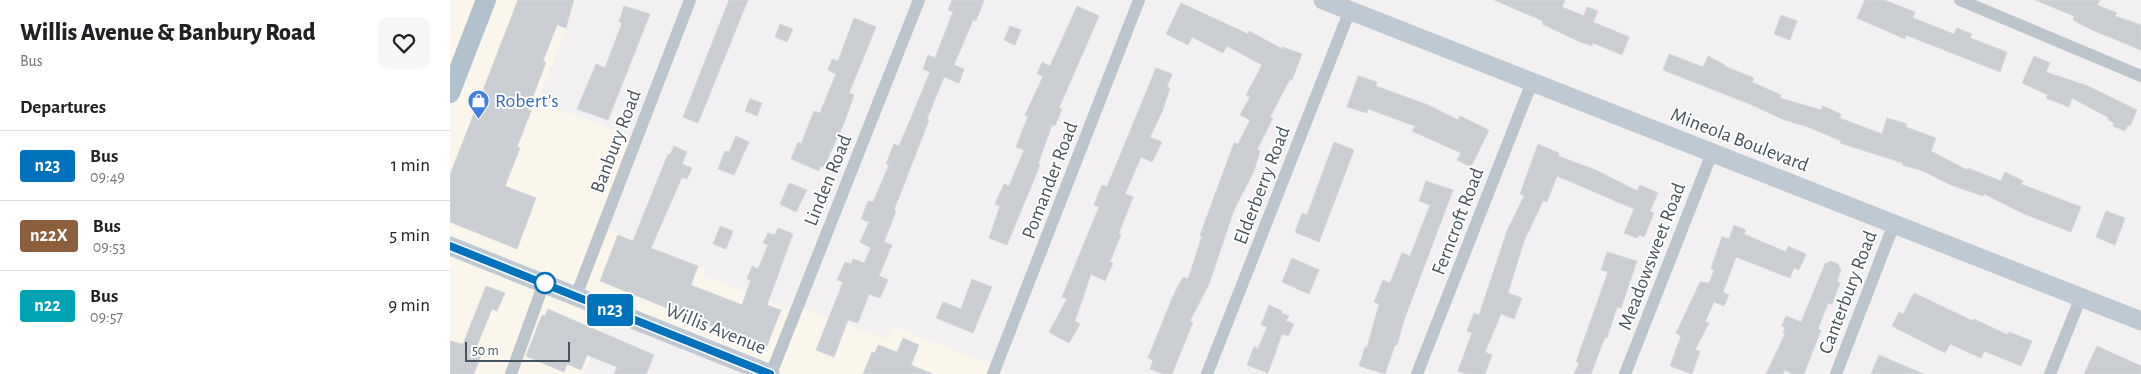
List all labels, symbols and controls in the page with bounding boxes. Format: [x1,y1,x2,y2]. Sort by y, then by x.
button: heart [378,17,430,69]
text: Willis Avenue & Banbury Road [20,21,315,45]
text: Bus [20,53,43,69]
street label: Banbury Road [587,87,645,196]
shop icon: Robert's [467,88,491,119]
place label: Robert's [495,91,559,111]
text: Departures [20,98,106,117]
street label: Mineola Boulevard [1668,104,1811,175]
street label: Pomander Road [1018,119,1081,242]
street label: Elderberry Road [1230,123,1294,247]
street label: Linden Road [801,132,855,229]
text: Bus [90,147,118,166]
text: 1 min [391,156,430,175]
text: n23 [35,157,60,175]
street label: Ferncroft Road [1428,165,1488,278]
text: 09:49 [90,169,125,185]
street label: Meadowsweet Road [1615,180,1689,333]
text: Bus [93,217,121,236]
text: 5 min [389,226,430,245]
text: n22X [30,227,68,245]
street label: Canterbury Road [1815,228,1881,357]
text: 09:53 [93,239,126,255]
unlabelled marker [534,272,556,294]
text: Bus [90,287,118,306]
line badge: n23 [581,294,639,326]
text: 9 min [388,296,430,315]
text: n22 [34,297,61,315]
street label: Willis Avenue [663,300,769,358]
text: n23 [597,301,623,319]
text: 09:57 [90,309,123,325]
scale bar [465,339,570,362]
text: 50 m [472,344,499,358]

